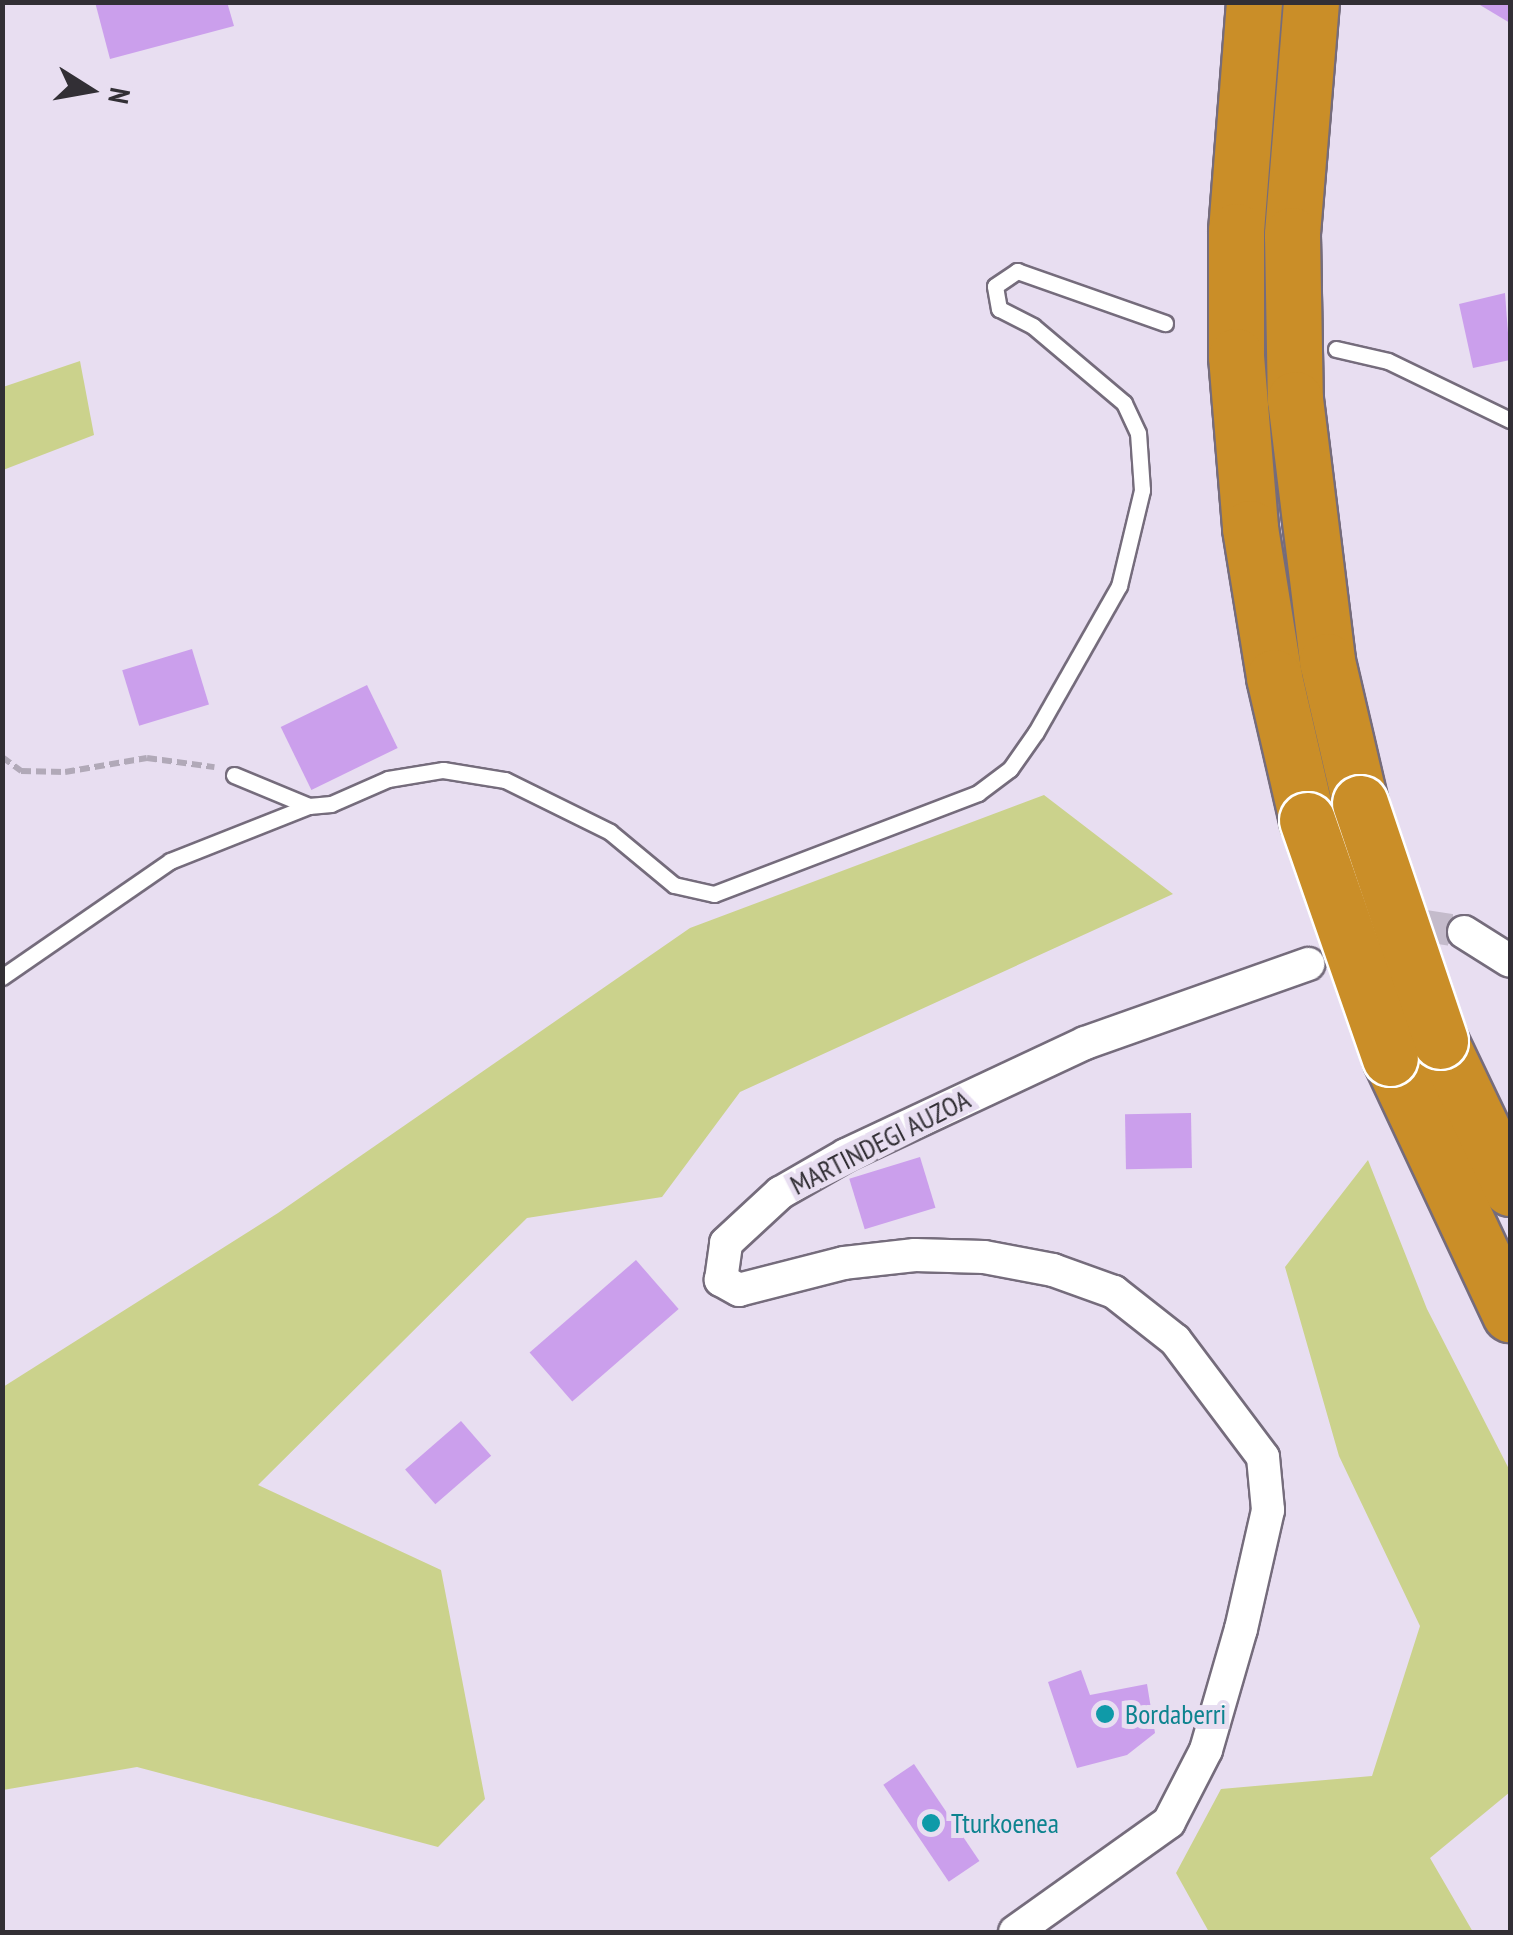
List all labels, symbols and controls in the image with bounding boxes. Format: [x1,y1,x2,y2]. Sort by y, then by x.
north arrow [40,40,140,140]
text: N [100,85,140,107]
street label: MARTINDEGI AUZOA [784,1082,976,1202]
place label: Bordaberri [1125,1697,1226,1731]
marker: Bordaberri [1094,1703,1116,1725]
place label: Tturkoenea [951,1806,1059,1840]
marker: Tturkoenea [920,1812,942,1834]

